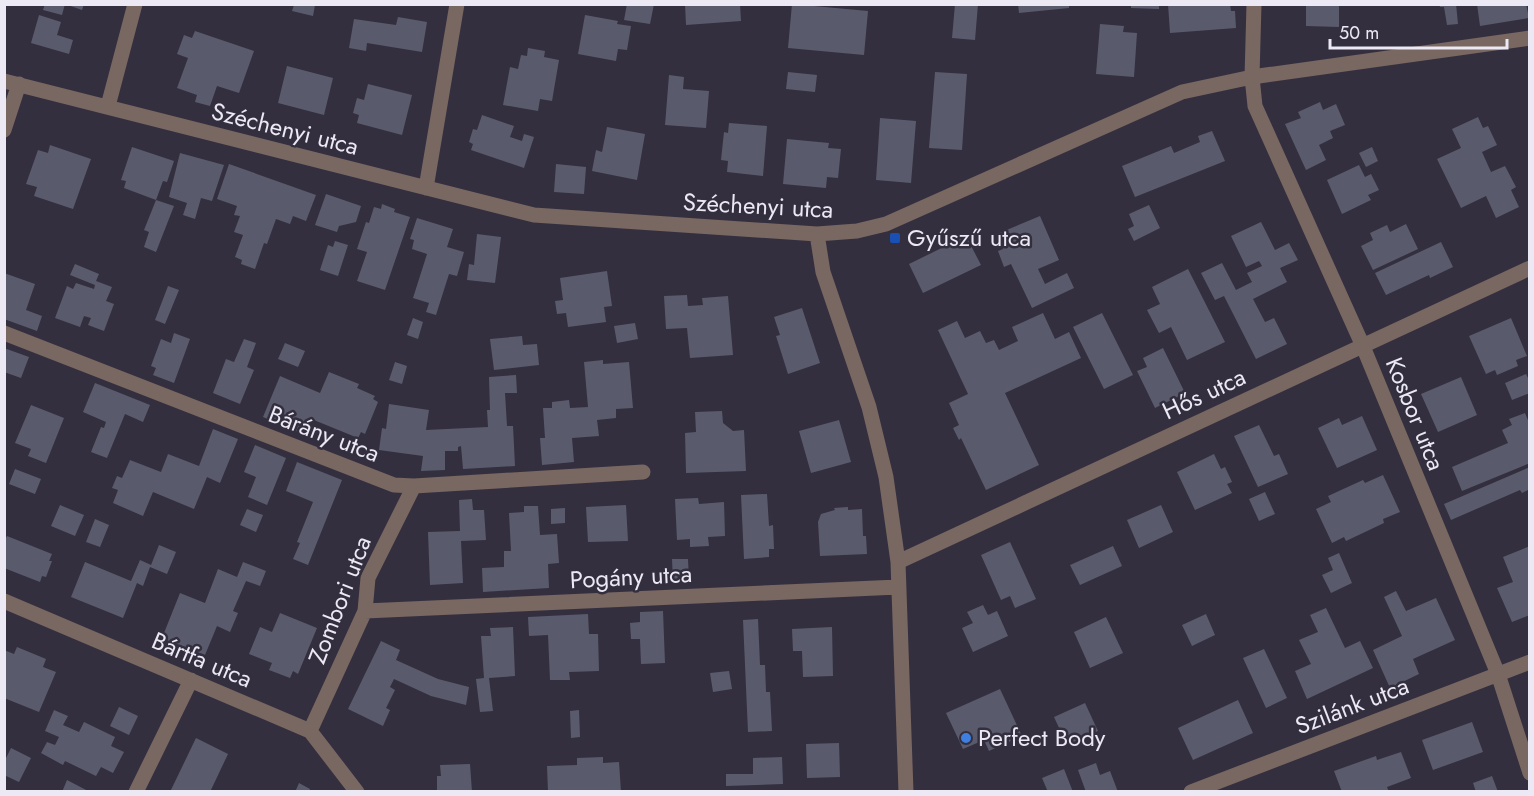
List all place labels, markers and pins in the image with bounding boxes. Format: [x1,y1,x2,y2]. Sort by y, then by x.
place label: Gyűszű utca [907,220,1031,255]
marker: Gyűszű utca [888,231,902,245]
place label: Perfect Body [978,720,1106,755]
marker: Perfect Body [959,731,973,745]

